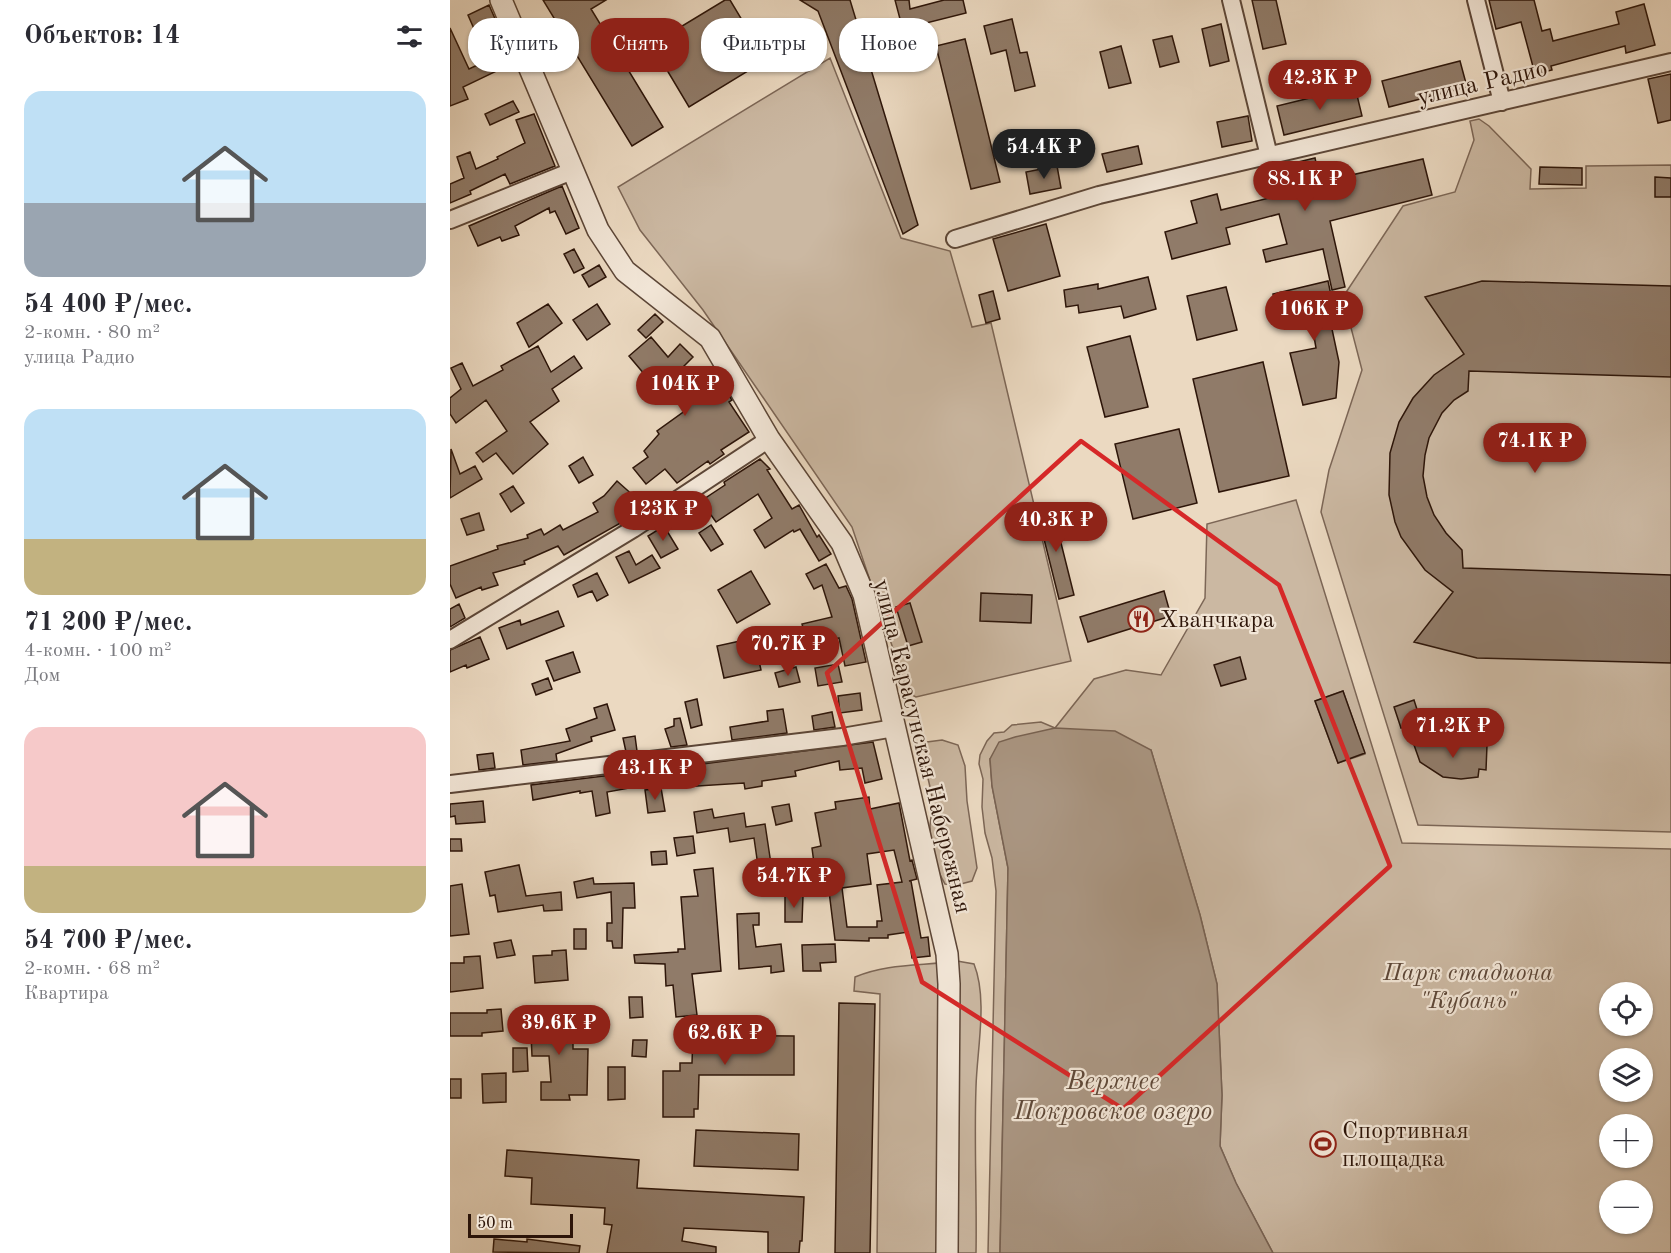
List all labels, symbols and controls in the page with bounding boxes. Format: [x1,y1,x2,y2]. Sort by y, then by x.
chip: Купить [468,18,579,72]
chip: Снять [591,18,689,72]
chip: Фильтры [701,18,827,72]
chip: Новое [839,18,938,72]
icon: filters [393,20,426,53]
text: Объектов: 14 [24,23,180,49]
street label: улица Радио [1415,57,1550,111]
pin: 42.3K ₽ [1265,60,1375,111]
text: 42.3K ₽ [1282,69,1358,89]
pin: 54.4K ₽ [989,129,1099,180]
icon: home [171,130,279,238]
text: 54.4K ₽ [1006,138,1082,158]
pin: 88.1K ₽ [1250,161,1360,212]
text: 88.1K ₽ [1267,170,1343,190]
pin: 106K ₽ [1265,291,1363,342]
text: 54 400 ₽/мес. [24,292,192,318]
text: 106K ₽ [1279,300,1349,320]
text: 2-комн. · 80 m² [24,323,160,343]
text: улица Радио [24,348,135,368]
pin: 104K ₽ [636,366,734,417]
text: 104K ₽ [650,375,720,395]
pin: 74.1K ₽ [1480,423,1590,474]
text: 74.1K ₽ [1497,432,1573,452]
icon: home [171,448,279,556]
pin: 123K ₽ [614,491,712,542]
text: 123K ₽ [628,500,698,520]
pin: 40.3K ₽ [1001,502,1111,553]
text: 40.3K ₽ [1018,511,1094,531]
street label: улица Карасунская Набережная [868,577,974,916]
restaurant icon: Хванчкара [1126,604,1156,634]
place label: Хванчкара [1160,609,1275,633]
text: 71 200 ₽/мес. [24,610,192,636]
pin: 70.7K ₽ [733,626,843,677]
text: 70.7K ₽ [750,635,826,655]
text: 4-комн. · 100 m² [24,641,172,661]
text: Дом [24,666,60,686]
pin: 71.2K ₽ [1398,708,1508,759]
text: 71.2K ₽ [1415,717,1491,737]
pin: 43.1K ₽ [600,750,710,801]
text: 43.1K ₽ [617,759,693,779]
icon: home [171,766,279,874]
pin: 54.7K ₽ [739,858,849,909]
text: 54.7K ₽ [756,867,832,887]
text: 54 700 ₽/мес. [24,928,192,954]
text: 2-комн. · 68 m² [24,959,160,979]
park label: Парк стадиона "Кубань" [1382,962,1553,1014]
map controls [1599,982,1653,1234]
button: locate [1599,982,1653,1036]
text: Квартира [24,984,109,1004]
pin: 39.6K ₽ [504,1005,614,1056]
text: 39.6K ₽ [521,1014,597,1034]
pin: 62.6K ₽ [670,1015,780,1066]
text: 62.6K ₽ [687,1024,763,1044]
button: layers [1599,1048,1653,1102]
water label: Верхнее Покровское озеро [1013,1069,1212,1125]
button: + [1599,1114,1653,1168]
place label: Спортивная площадка [1342,1120,1469,1172]
sports icon: Спортивная площадка [1308,1129,1338,1159]
button: − [1599,1180,1653,1234]
scale bar [468,1211,573,1238]
text: 50 m [477,1216,513,1232]

